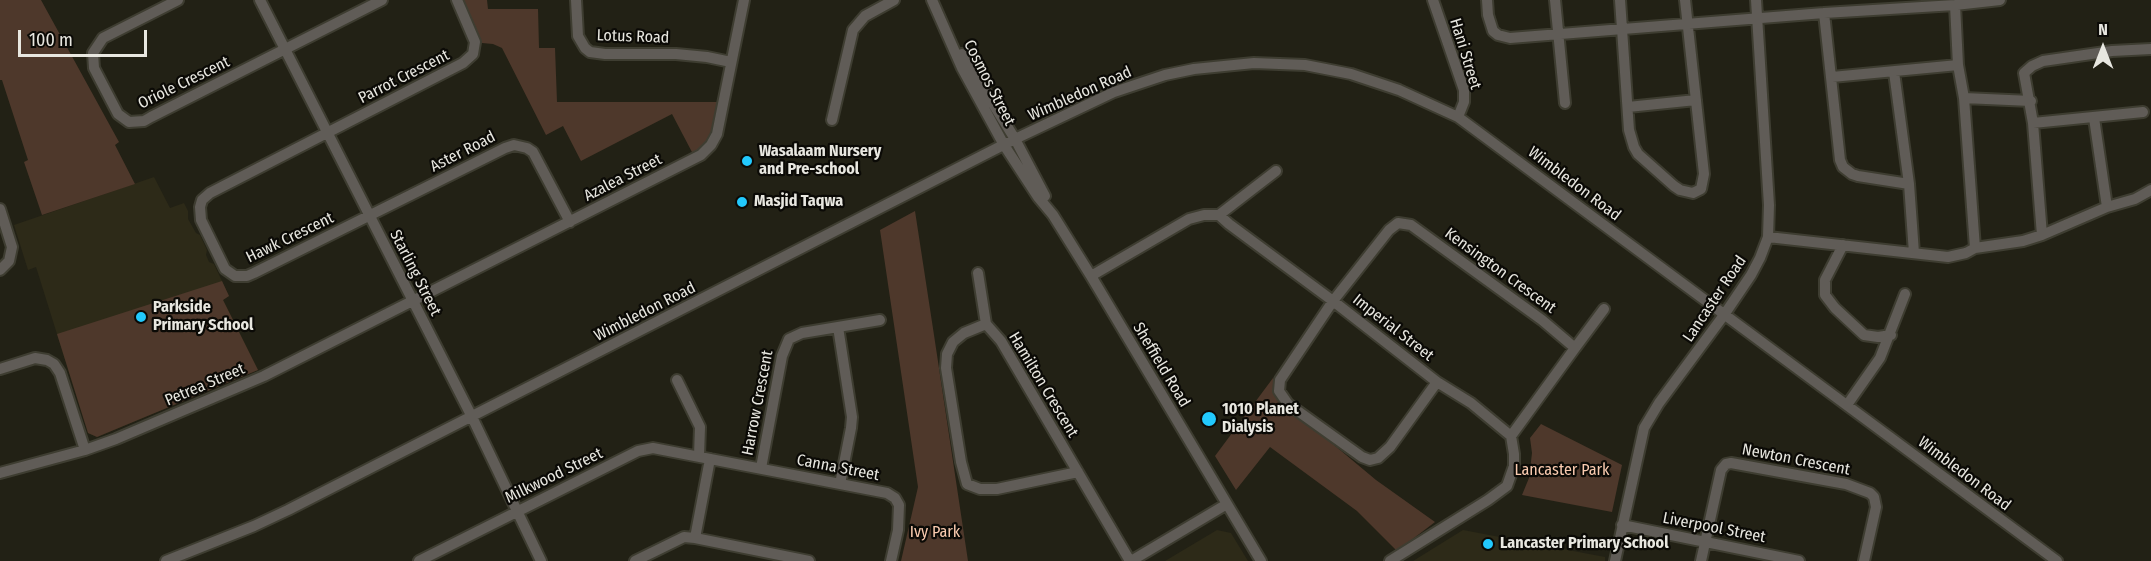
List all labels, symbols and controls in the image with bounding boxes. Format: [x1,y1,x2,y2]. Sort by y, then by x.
street label: Hani Street [1445,16,1485,92]
scale bar [21,18,150,56]
north arrow [2073,18,2133,78]
text: N [2098,20,2108,39]
street label: Lotus Road [596,26,670,48]
text: 100 m [29,29,73,51]
street label: Cosmos Street [959,37,1019,129]
street label: Parrot Crescent [355,46,453,108]
street label: Oriole Crescent [135,53,233,113]
street label: Wimbledon Road [1025,63,1135,125]
street label: Aster Road [427,127,499,177]
place label: Wasalaam Nursery and Pre-school [759,142,881,180]
street label: Wimbledon Road [1524,143,1624,225]
street label: Azalea Street [581,150,665,206]
marker: Wasalaam Nursery and Pre-school [740,154,754,168]
place label: Masjid Taqwa [754,192,843,212]
marker: Masjid Taqwa [735,195,749,209]
street label: Hawk Crescent [243,209,337,267]
street label: Kensington Crescent [1441,224,1559,318]
street label: Starling Street [385,227,445,319]
street label: Lancaster Road [1679,252,1751,346]
street label: Wimbledon Road [591,278,699,346]
street label: Imperial Street [1349,290,1437,366]
place label: Parkside Primary School [153,298,253,336]
marker: Parkside Primary School [134,310,148,324]
street label: Sheffield Road [1128,319,1194,411]
street label: Hamilton Crescent [1004,329,1082,441]
street label: Harrow Crescent [738,349,778,457]
street label: Petrea Street [162,360,248,410]
place label: 1010 Planet Dialysis [1222,400,1299,438]
marker: 1010 Planet Dialysis [1200,410,1218,428]
street label: Wimbledon Road [1914,433,2014,515]
street label: Newton Crescent [1740,440,1852,480]
street label: Milkwood Street [502,444,606,508]
street label: Canna Street [795,451,881,485]
park label: Lancaster Park [1514,461,1610,481]
street label: Liverpool Street [1661,509,1767,547]
park label: Ivy Park [910,523,960,543]
place label: Lancaster Primary School [1500,534,1668,554]
marker: Lancaster Primary School [1481,537,1495,551]

